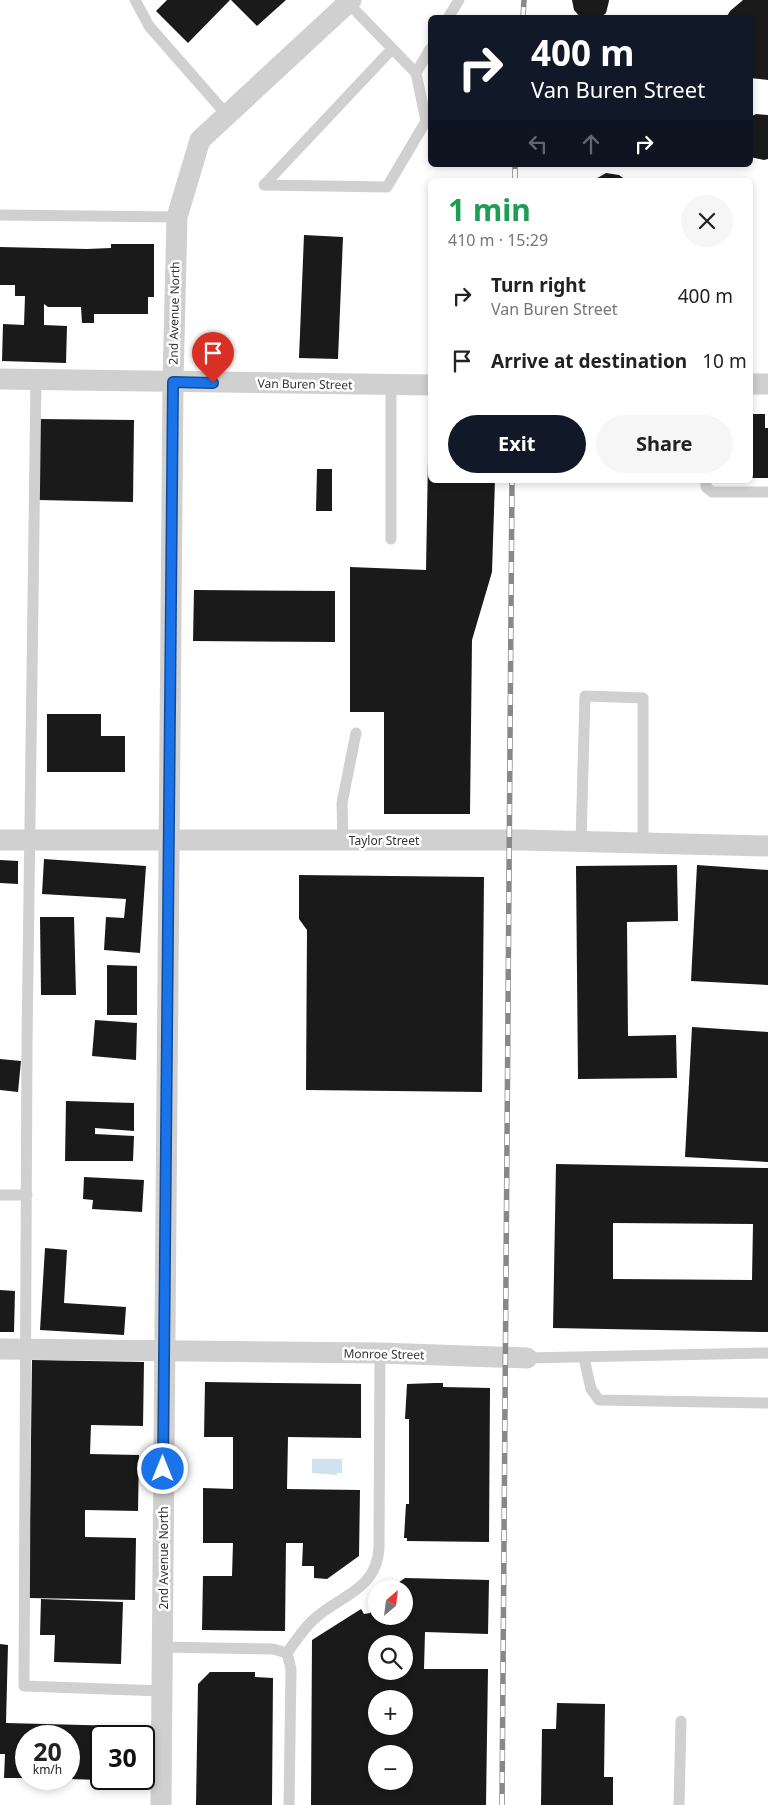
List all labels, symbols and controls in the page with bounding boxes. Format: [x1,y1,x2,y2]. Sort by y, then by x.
text: 400 m [531,29,634,76]
icon: right [448,35,513,100]
text: Van Buren Street [531,74,705,104]
icon: left [524,130,552,158]
icon: ahead [577,130,605,158]
icon: right [630,130,658,158]
text: 1 min [448,189,531,230]
button: close [681,195,733,247]
text: 410 m · 15:29 [448,229,548,251]
street label: 2nd Avenue North [165,261,183,365]
text: Turn right [491,272,586,298]
icon: right [448,282,476,310]
text: 400 m [678,283,733,309]
text: Van Buren Street [491,298,618,320]
pin [192,332,234,383]
icon: arrive [199,339,227,367]
icon: arrive [448,347,476,375]
text: Arrive at destination [491,348,687,374]
text: 10 m [702,348,747,374]
street label: Van Buren Street [257,375,353,393]
button: Exit [448,415,586,473]
button: Share [596,415,733,473]
street label: Taylor Street [349,832,420,849]
street label: Monroe Street [343,1345,425,1363]
position arrow [136,1442,188,1494]
street label: 2nd Avenue North [155,1506,172,1610]
north arrow [368,1580,412,1625]
map controls [368,1580,413,1790]
button: search [368,1635,413,1680]
button: + [368,1690,413,1735]
speed limit sign: 30 [90,1725,155,1790]
text: 20 [33,1734,62,1768]
button: − [368,1745,413,1790]
text: km/h [33,1761,62,1778]

